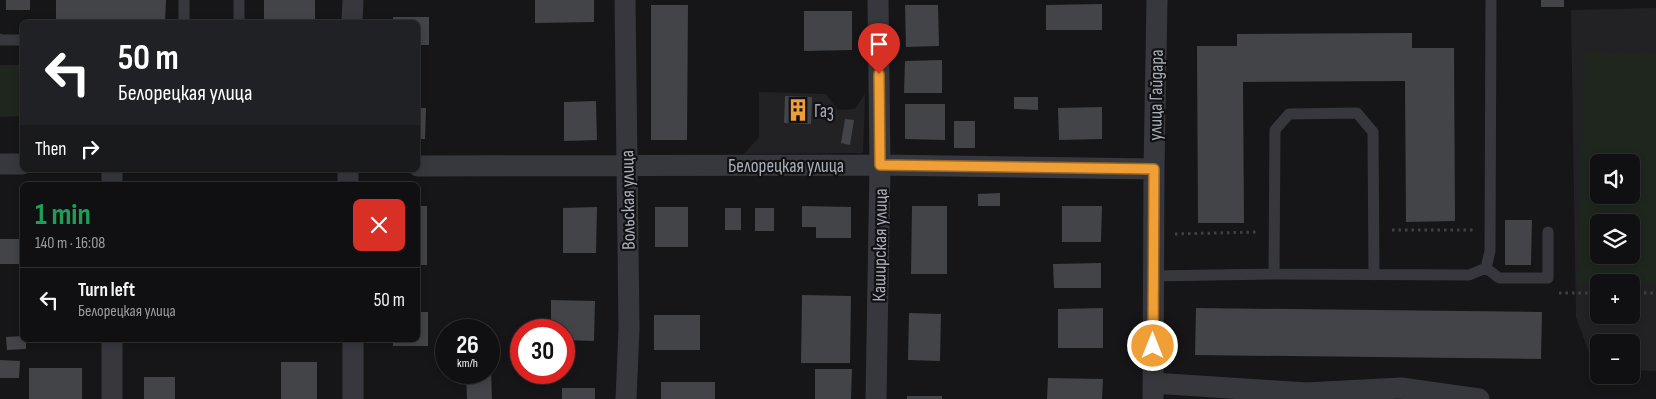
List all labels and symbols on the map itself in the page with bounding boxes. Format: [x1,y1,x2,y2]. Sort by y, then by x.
pin [858,23,900,74]
street label: улица Гайдара [1144,49,1169,141]
building icon: Газ [785,97,811,123]
place label: Газ [814,100,834,123]
street label: Вольская улица [616,150,641,250]
street label: Белорецкая улица [728,155,844,178]
street label: Каширская улица [868,188,893,302]
speed limit sign: 30 [510,319,575,384]
position arrow [1126,319,1178,371]

